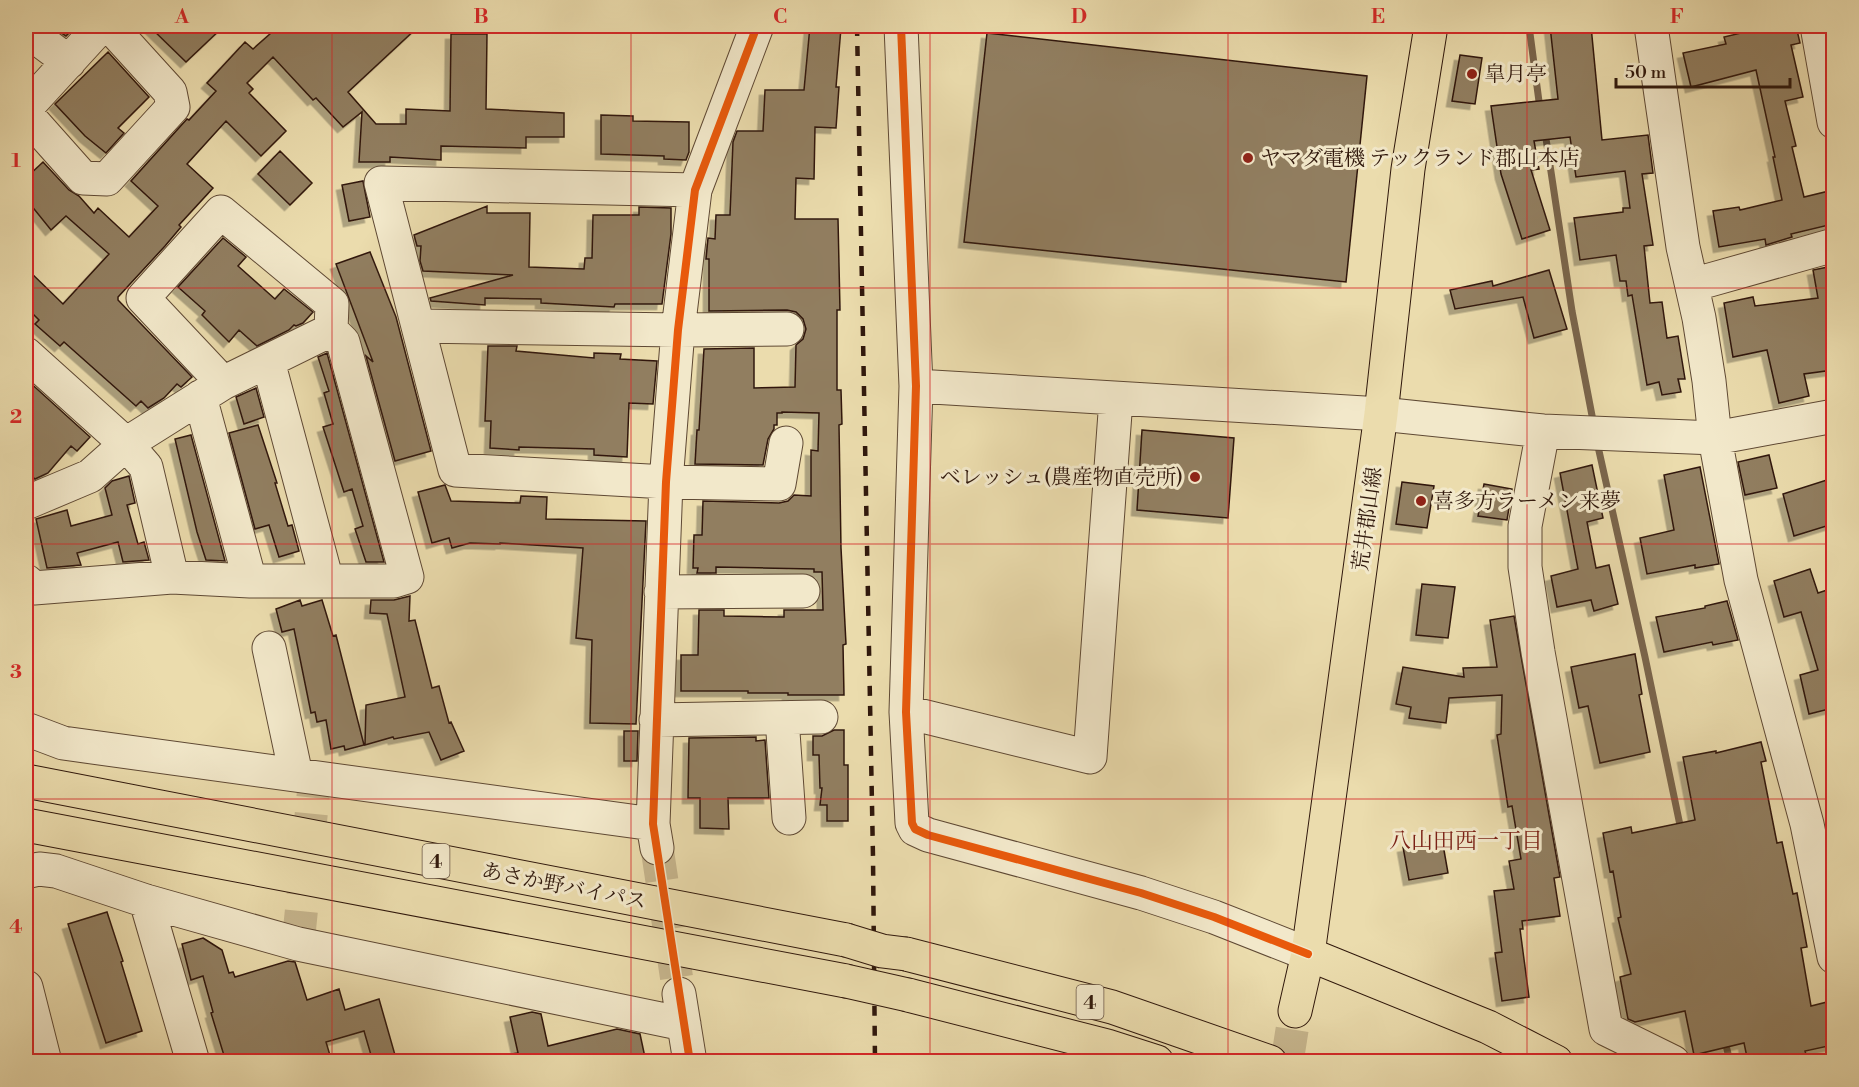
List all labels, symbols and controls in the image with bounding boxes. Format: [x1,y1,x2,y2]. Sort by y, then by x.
text: A [174,5,190,30]
text: B [473,5,489,30]
text: C [773,5,787,30]
text: D [1071,5,1087,30]
text: E [1371,5,1385,30]
text: F [1670,5,1684,30]
scale bar [1616,51,1790,89]
text: 50 m [1625,61,1667,84]
place label: 皐月亭 [1484,62,1547,88]
marker: 皐月亭 [1465,67,1479,81]
place label: ヤマダ電機 テックランド郡山本店 [1260,146,1579,172]
text: 1 [11,149,21,174]
marker: ヤマダ電機 テックランド郡山本店 [1241,151,1255,165]
text: 2 [10,405,22,430]
place label: ベレッシュ(農産物直売所) [940,465,1183,491]
street label: 荒井郡山線 [1348,465,1388,573]
marker: ベレッシュ(農産物直売所) [1188,470,1202,484]
place label: 喜多方ラーメン来夢 [1433,489,1621,515]
marker: 喜多方ラーメン来夢 [1414,494,1428,508]
text: 3 [10,660,22,685]
district label: 八山田西一丁目 [1389,828,1543,855]
road number: 4 [422,844,450,878]
street label: あさか野バイパス [479,858,649,916]
text: 4 [9,915,23,940]
road number: 4 [1076,985,1104,1019]

